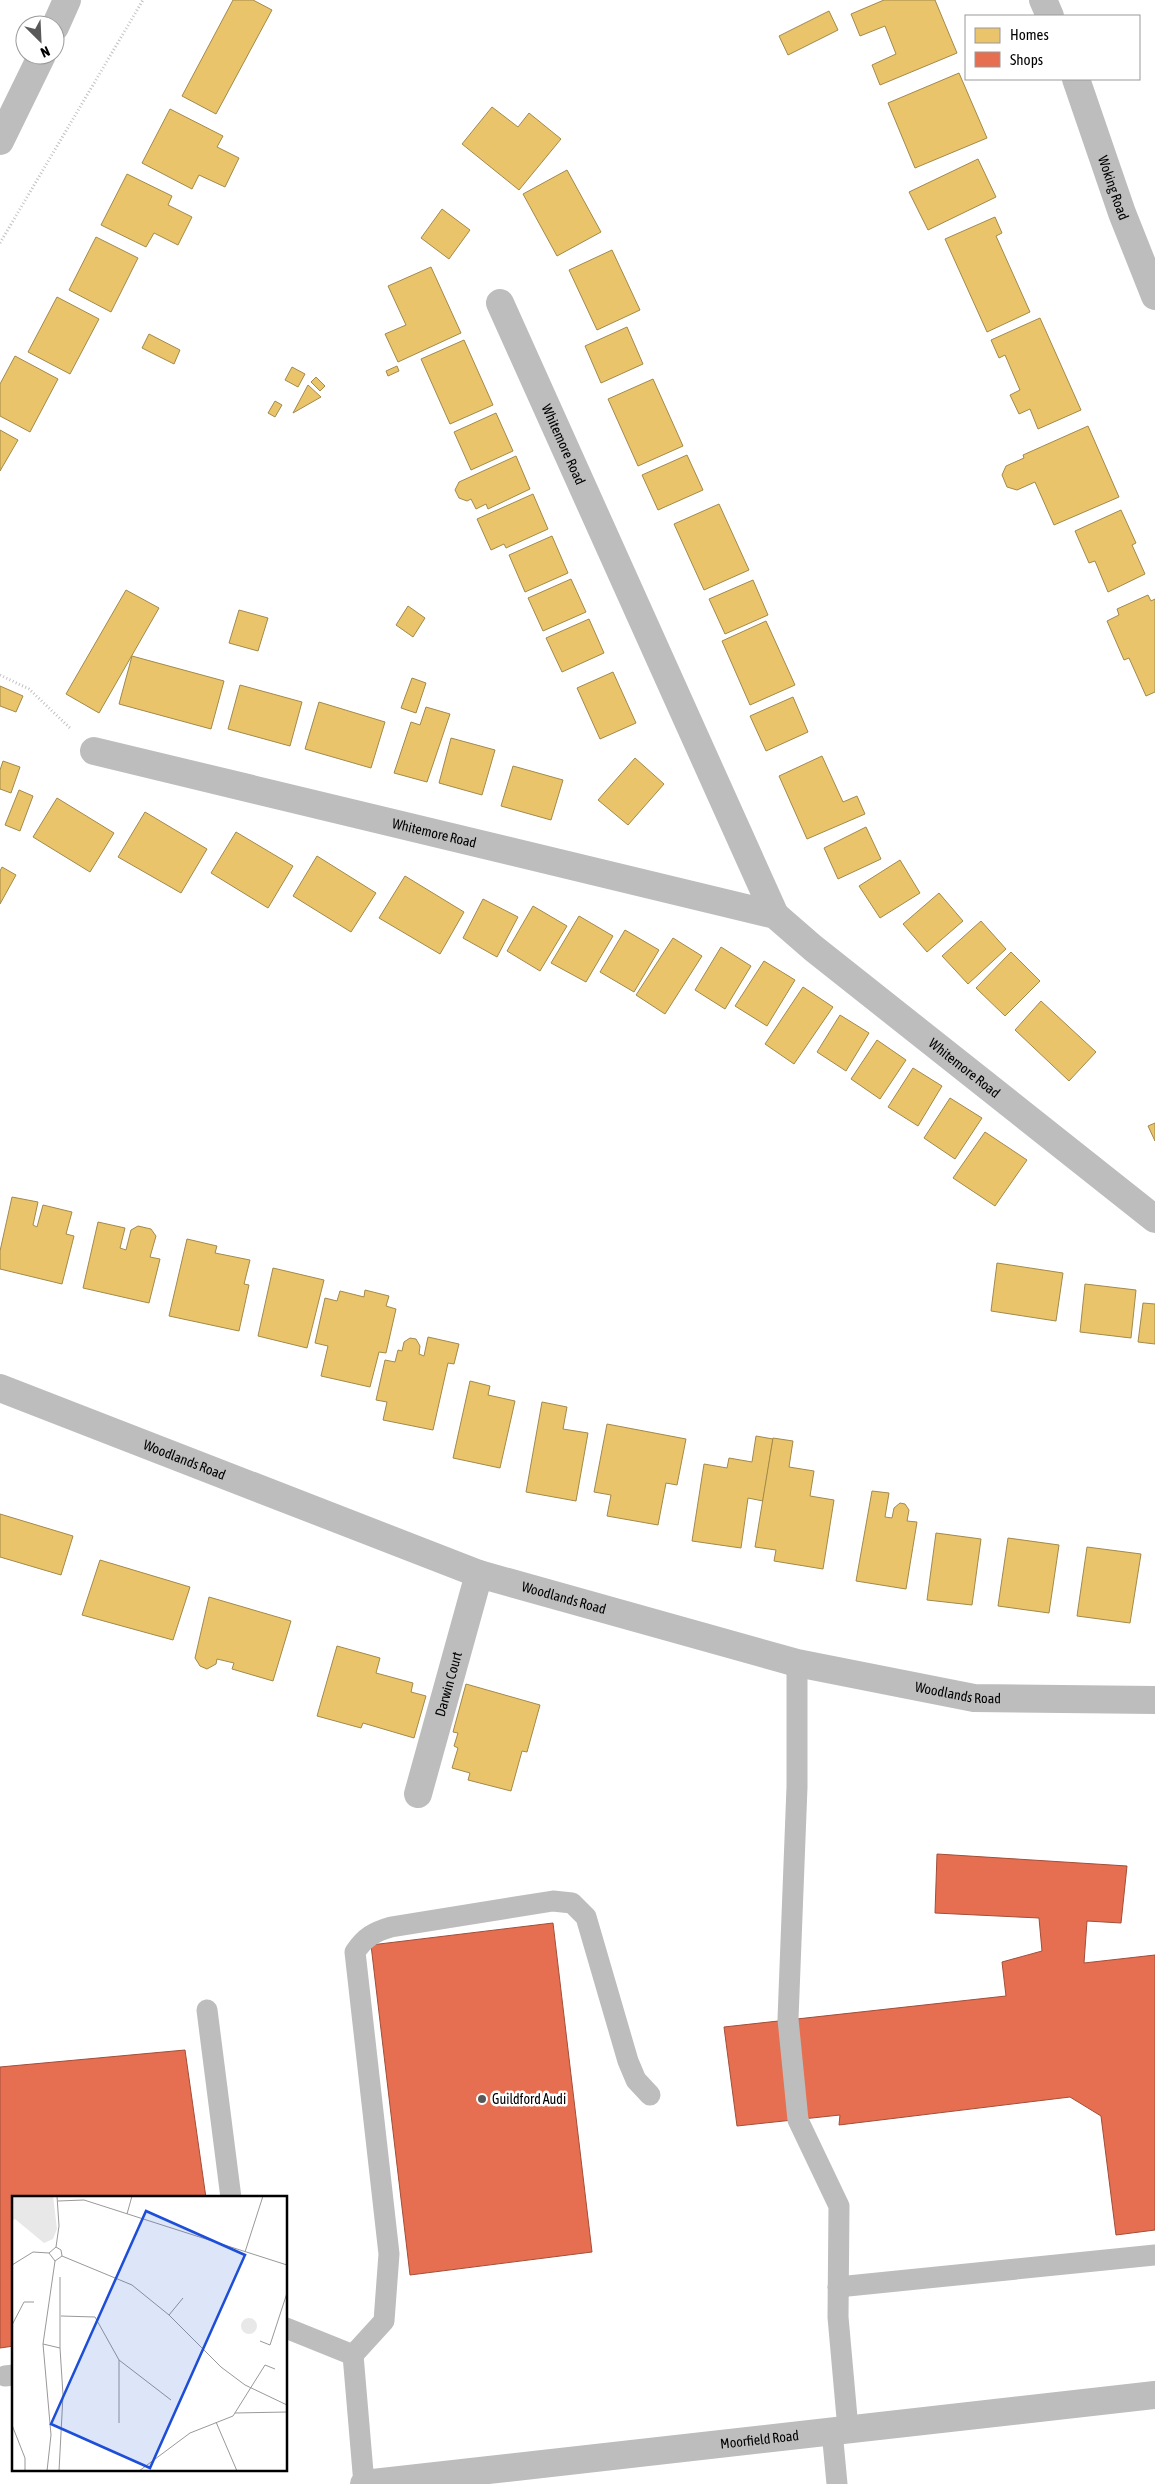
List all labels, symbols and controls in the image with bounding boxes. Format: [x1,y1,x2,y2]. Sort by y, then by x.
north arrow [15,15,65,65]
legend [965,15,1140,80]
text: Homes [1010,26,1049,43]
text: N [38,43,52,61]
text: Shops [1010,51,1043,68]
street label: Woking Road [1095,154,1132,222]
street label: Whitemore Road [539,402,589,487]
street label: Whitemore Road [390,815,478,851]
street label: Whitemore Road [926,1035,1003,1101]
street label: Woodlands Road [141,1436,228,1483]
street label: Woodlands Road [520,1578,608,1617]
street label: Darwin Court [432,1650,465,1718]
street label: Woodlands Road [914,1679,1001,1706]
place label: Guildford Audi [492,2091,566,2107]
marker: Guildford Audi [476,2093,488,2105]
inset map [12,2196,288,2472]
street label: Moorfield Road [719,2427,800,2452]

